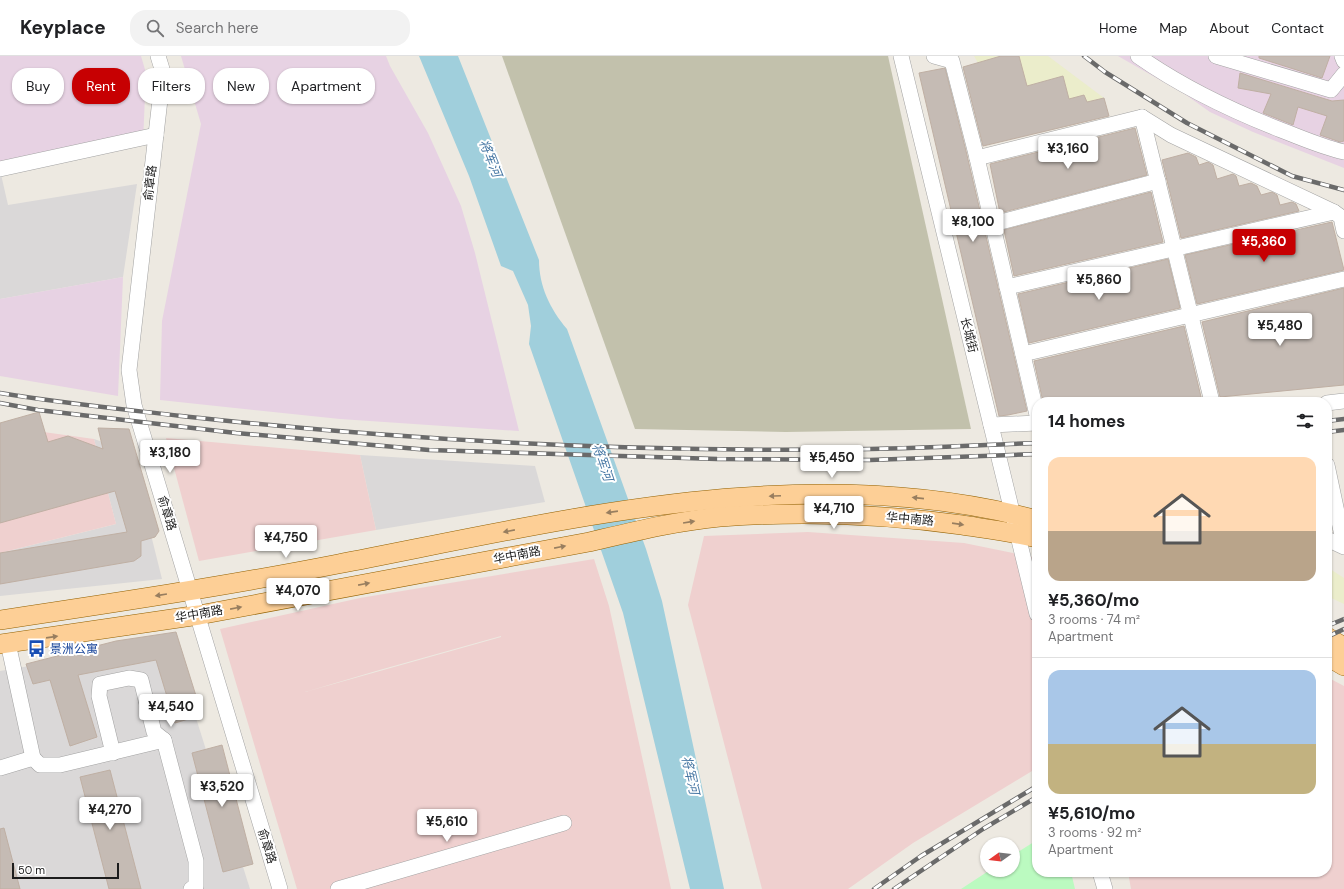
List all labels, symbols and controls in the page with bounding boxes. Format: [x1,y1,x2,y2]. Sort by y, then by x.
search box [130,10,410,46]
text: Keyplace [20,15,106,40]
icon: search [144,17,166,39]
text: Search here [176,18,258,38]
text: Home [1099,19,1137,37]
text: Map [1159,19,1187,37]
text: About [1209,19,1249,37]
text: Contact [1271,19,1324,37]
chip: Buy [12,68,64,104]
chip: Rent [72,68,130,104]
chip: Filters [138,68,205,104]
chip: New [213,68,269,104]
chip: Apartment [277,68,375,104]
pin: ¥3,160 [1035,136,1101,170]
water label: 将军河 [475,137,507,182]
text: ¥3,160 [1047,140,1089,157]
street label: 俞章路 [140,164,160,202]
pin: ¥8,100 [940,209,1006,243]
text: ¥8,100 [952,213,994,230]
pin: ¥5,360 [1231,229,1297,263]
text: ¥5,360 [1242,233,1286,250]
pin: ¥5,860 [1066,267,1132,301]
text: ¥5,860 [1076,271,1122,288]
pin: ¥5,480 [1247,313,1313,347]
street label: 长城街 [957,316,981,354]
text: ¥5,480 [1257,317,1303,334]
text: 14 homes [1048,410,1125,432]
icon: filters [1294,410,1316,432]
pin: ¥3,180 [137,440,203,474]
water label: 将军河 [588,441,618,486]
text: ¥3,180 [149,444,191,461]
pin: ¥5,450 [799,445,865,479]
text: ¥5,450 [809,449,855,466]
icon: home [1146,483,1218,555]
street label: 俞章路 [154,493,180,533]
one-way arrow [768,493,781,499]
one-way arrow [912,495,924,501]
pin: ¥4,710 [801,496,867,530]
text: ¥4,710 [813,500,855,517]
one-way arrow [606,509,618,515]
street label: 华中南路 [885,509,935,529]
one-way arrow [682,519,695,525]
one-way arrow [951,521,964,527]
pin: ¥4,750 [253,525,319,559]
one-way arrow [503,528,516,534]
text: ¥4,750 [264,529,308,546]
street label: 华中南路 [492,543,542,567]
one-way arrow [554,544,567,550]
pin: ¥4,070 [265,578,331,612]
one-way arrow [358,581,370,587]
text: ¥4,070 [275,582,321,599]
text: ¥5,360/mo [1048,589,1139,611]
one-way arrow [155,592,167,598]
street label: 华中南路 [174,602,224,626]
one-way arrow [230,605,242,611]
text: 3 rooms · 74 m² [1048,611,1140,628]
text: Apartment [1048,628,1113,645]
one-way arrow [46,634,59,640]
bus stop icon: 景洲公寓 [27,639,47,659]
place label: 景洲公寓 [50,641,98,657]
pin: ¥4,540 [138,694,204,728]
icon: home [1146,696,1218,768]
text: ¥4,540 [148,698,194,715]
water label: 将军河 [678,754,704,799]
pin: ¥3,520 [189,774,255,808]
text: ¥3,520 [200,778,244,795]
pin: ¥4,270 [77,797,143,831]
text: ¥4,270 [88,801,132,818]
text: ¥5,610/mo [1048,802,1135,824]
pin: ¥5,610 [414,809,480,843]
text: ¥5,610 [426,813,468,830]
text: 3 rooms · 92 m² [1048,824,1141,841]
street label: 俞章路 [254,826,280,866]
north arrow [980,837,1020,877]
map controls [980,837,1020,877]
text: Apartment [1048,841,1113,858]
scale bar [12,861,119,880]
text: 50 m [18,863,45,877]

